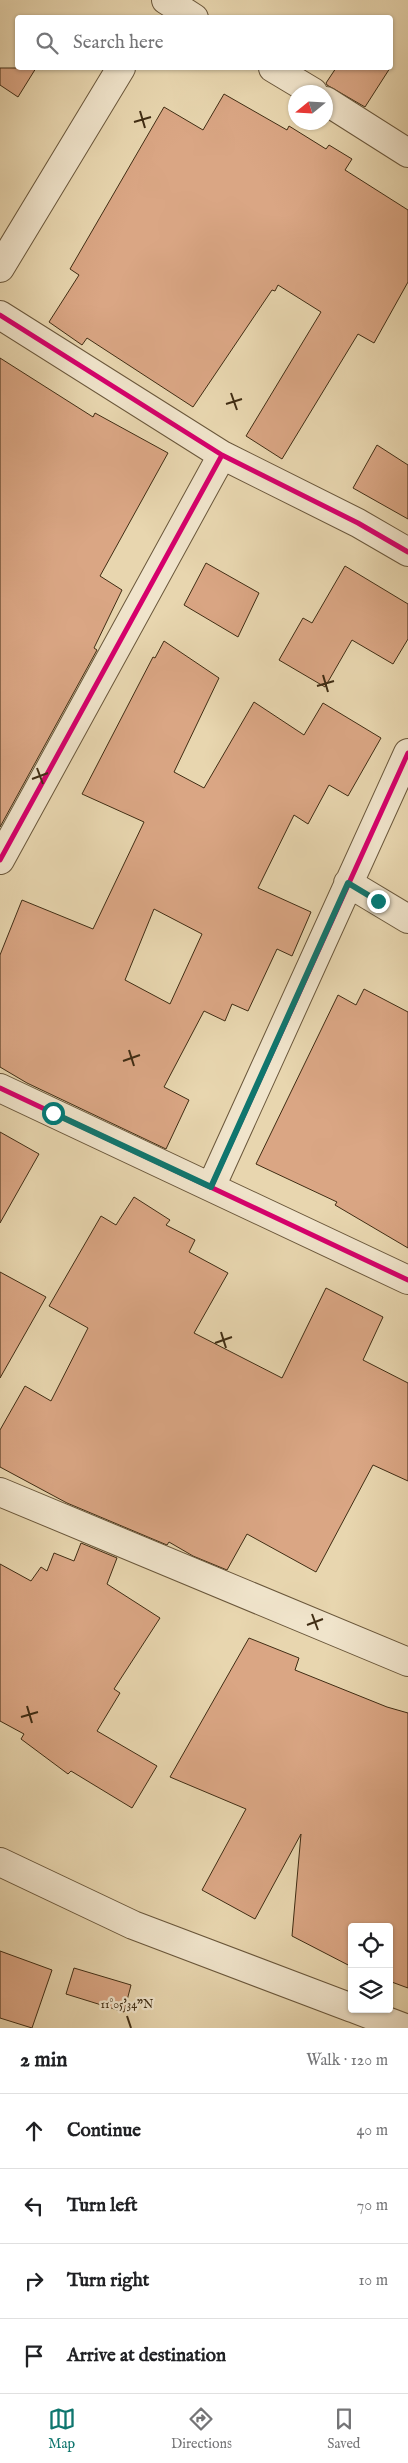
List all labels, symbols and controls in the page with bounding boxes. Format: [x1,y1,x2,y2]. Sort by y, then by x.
search box [15,15,393,70]
icon: search [33,29,61,57]
text: Search here [73,31,164,55]
north arrow [288,85,333,130]
route end [367,890,390,913]
route start [42,1102,65,1125]
map controls [348,1923,393,2013]
button: locate [348,1923,393,1968]
button: layers [348,1968,393,2013]
text: 11°05'34"N [100,1997,154,2012]
text: 2 min [20,2047,67,2074]
text: Walk · 120 m [306,2051,388,2071]
icon: ahead [20,2117,48,2145]
text: Continue [67,2119,141,2143]
text: 40 m [356,2121,388,2141]
icon: left [20,2192,48,2220]
text: Turn left [67,2194,138,2218]
text: 70 m [357,2196,388,2216]
icon: right [20,2267,48,2295]
text: Turn right [67,2269,149,2293]
text: 10 m [358,2271,388,2291]
icon: arrive [20,2342,48,2370]
text: Arrive at destination [67,2344,226,2368]
tab: Map [48,2405,76,2453]
tab: Directions [171,2405,232,2453]
tab: Saved [327,2405,360,2453]

